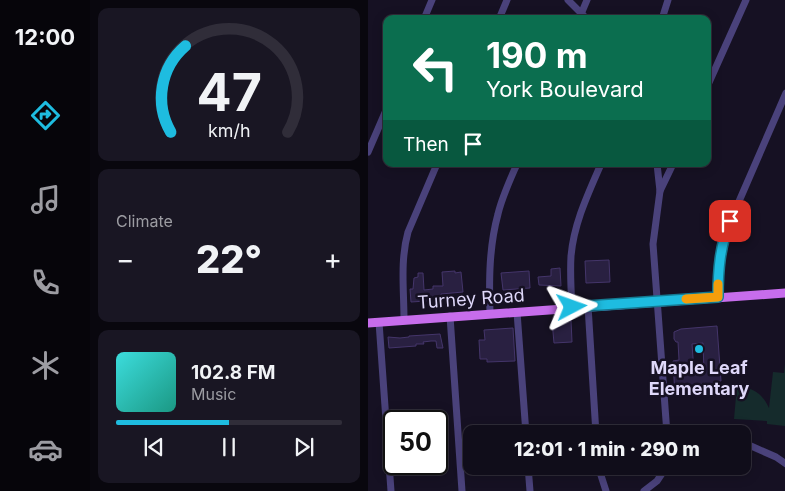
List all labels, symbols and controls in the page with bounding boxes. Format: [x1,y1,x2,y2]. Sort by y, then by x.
text: 12:00 [15,24,75,50]
text: 190 m [486,34,588,76]
icon: left [403,35,468,100]
text: 47 [196,61,262,124]
text: York Boulevard [486,76,644,102]
icon: directions [28,98,63,133]
text: km/h [208,120,250,141]
icon: arrive [459,130,487,158]
text: Then [403,133,449,156]
icon: music [28,182,63,217]
pin [709,200,751,242]
icon: arrive [716,207,744,235]
text: Climate [116,211,173,231]
text: 22° [196,236,262,282]
text: − [116,242,135,276]
text: + [323,242,342,276]
icon: phone [28,265,63,300]
position arrow [545,280,597,332]
street label: Turney Road [417,284,525,313]
marker: Maple Leaf Elementary [693,343,705,355]
icon: climate [28,348,63,383]
place label: Maple Leaf Elementary [649,357,749,399]
text: 102.8 FM [191,361,276,384]
text: Music [191,384,236,404]
speed limit sign: 50 [383,410,448,475]
icon: car [28,432,63,467]
icon: previous [140,433,168,461]
icon: pause [215,433,243,461]
icon: next [290,433,318,461]
text: 12:01 · 1 min · 290 m [514,438,700,461]

